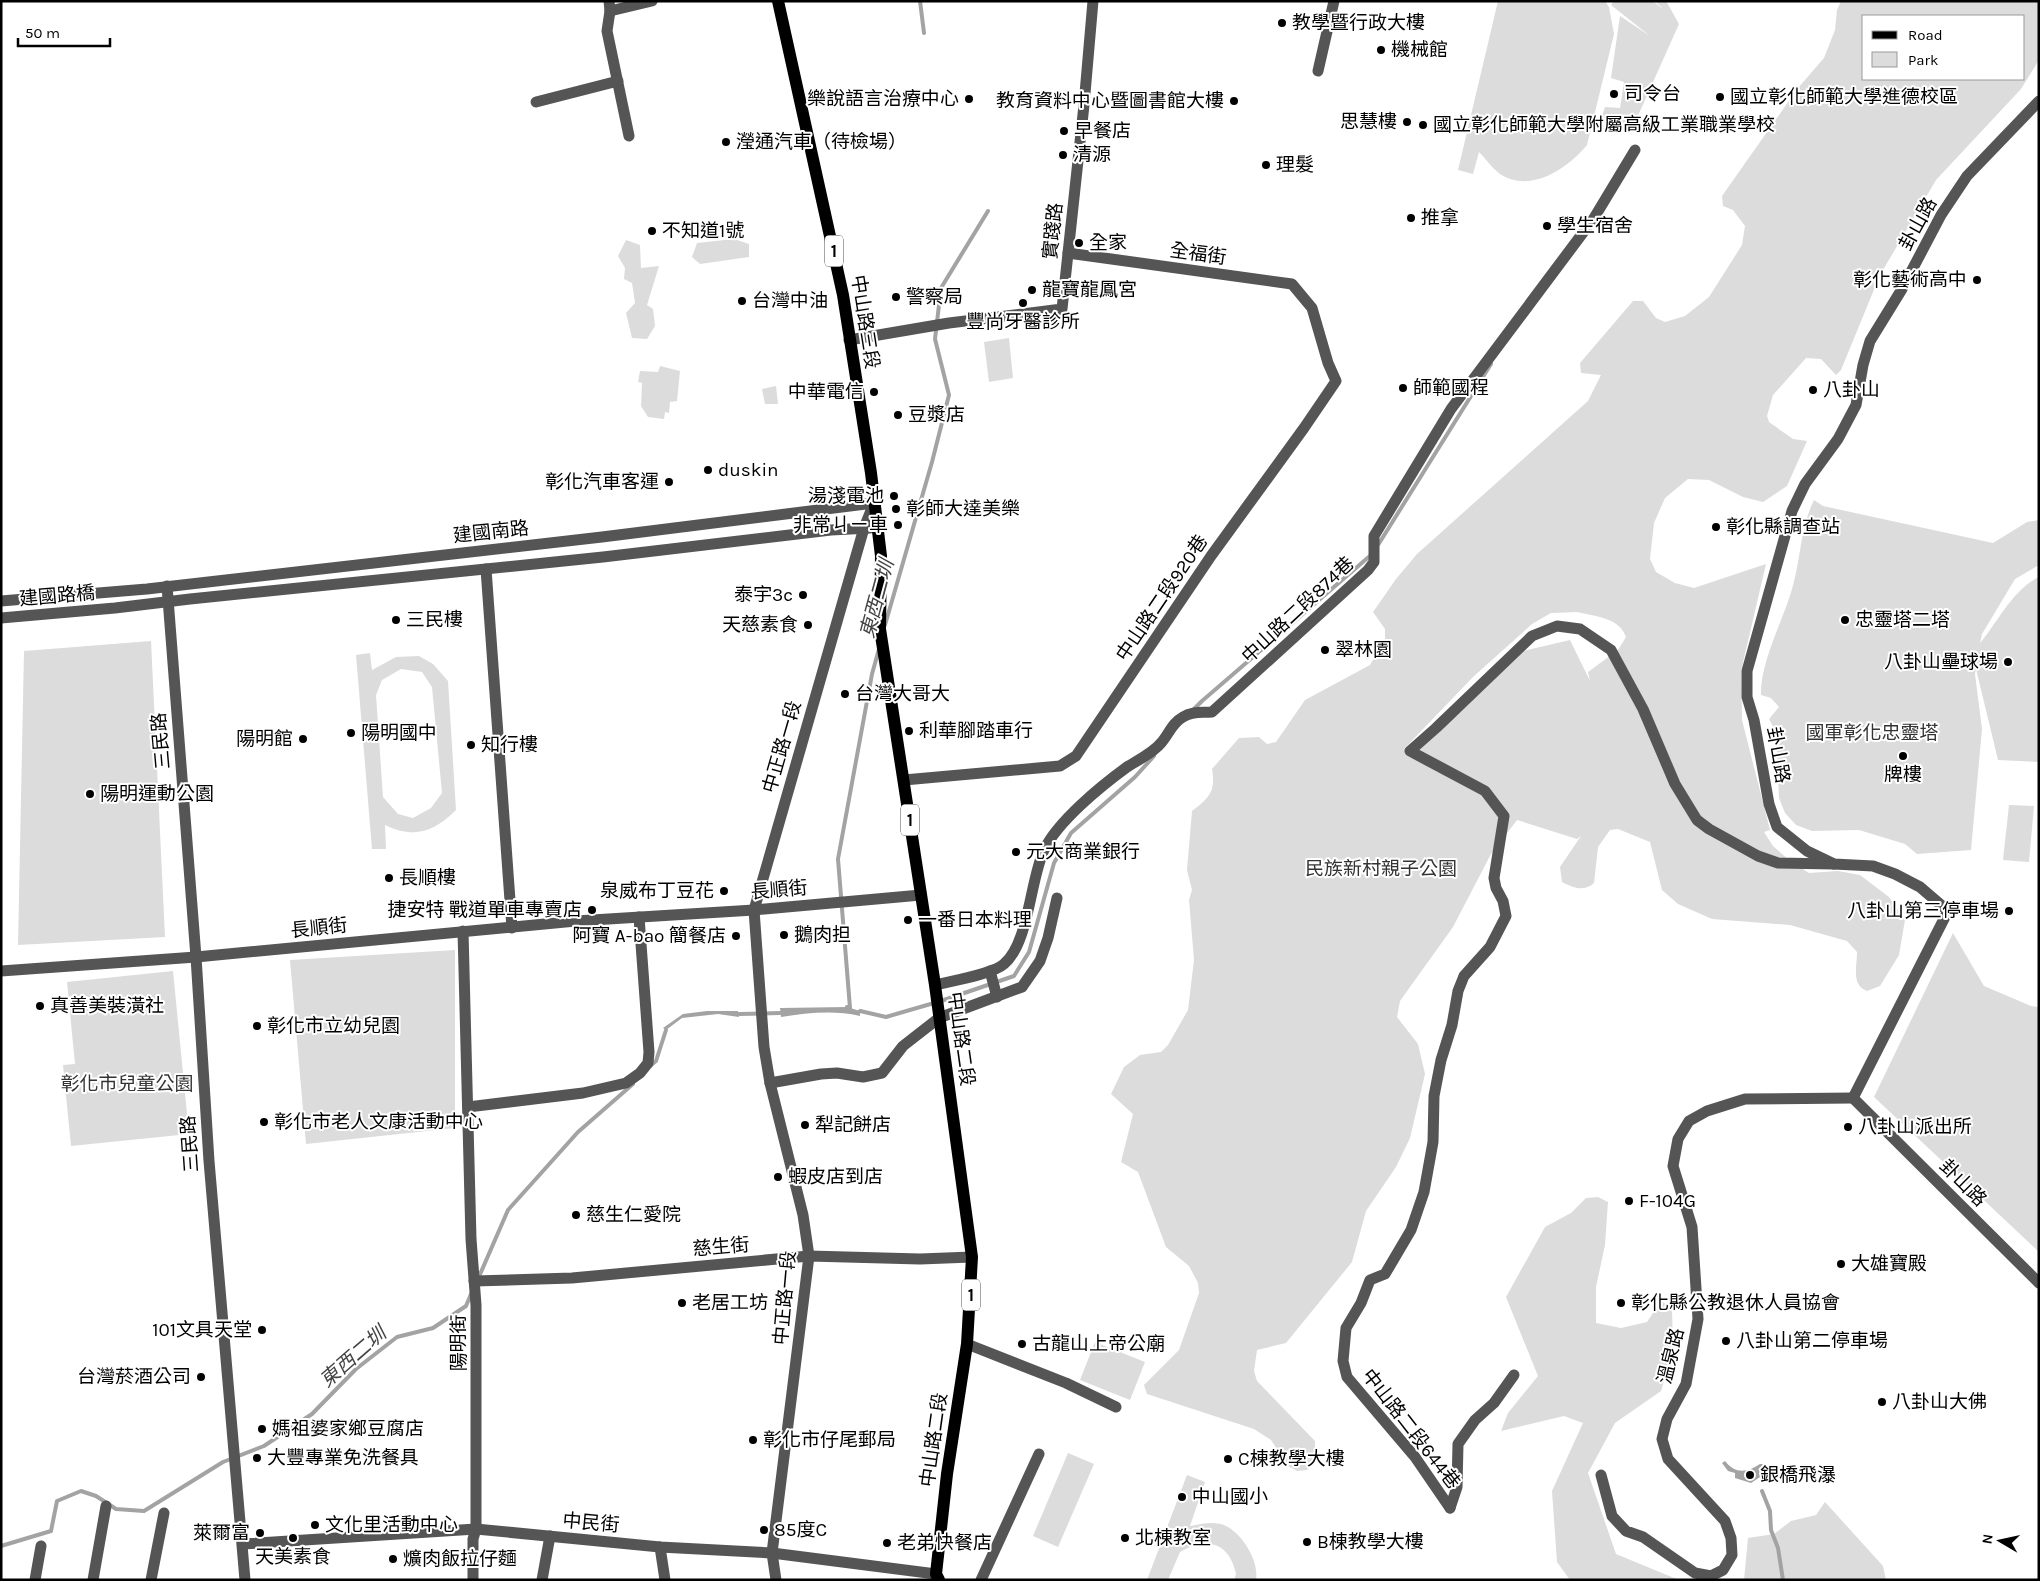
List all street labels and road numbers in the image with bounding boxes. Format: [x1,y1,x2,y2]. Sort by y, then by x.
street label: 卦山路 [1895,194,1941,254]
street label: 實踐路 [1039,201,1067,261]
road number: 1 [825,236,843,266]
street label: 全福街 [1168,239,1228,269]
street label: 中山路三段 [847,273,883,371]
street label: 建國南路 [452,517,530,547]
street label: 中山路二段920巷 [1112,531,1212,665]
street label: 中山路二段874巷 [1237,552,1359,668]
street label: 建國路橋 [18,582,96,610]
street label: 中正路一段 [758,698,806,796]
street label: 三民路 [148,712,174,770]
street label: 卦山路 [1762,725,1794,785]
road number: 1 [901,804,919,836]
street label: 長順街 [750,877,808,903]
street label: 長順街 [289,914,349,942]
street label: 中山路二段 [943,990,979,1088]
street label: 三民路 [177,1115,203,1173]
street label: 卦山路 [1935,1155,1991,1211]
street label: 慈生街 [692,1234,750,1260]
street label: 中正路一段 [770,1250,800,1346]
road number: 1 [962,1280,980,1310]
street label: 陽明街 [448,1314,470,1372]
street label: 溫泉路 [1653,1326,1689,1386]
street label: 中山路二段644巷 [1357,1365,1465,1493]
street label: 中山路二段 [916,1391,952,1489]
street label: 中民街 [562,1510,620,1536]

